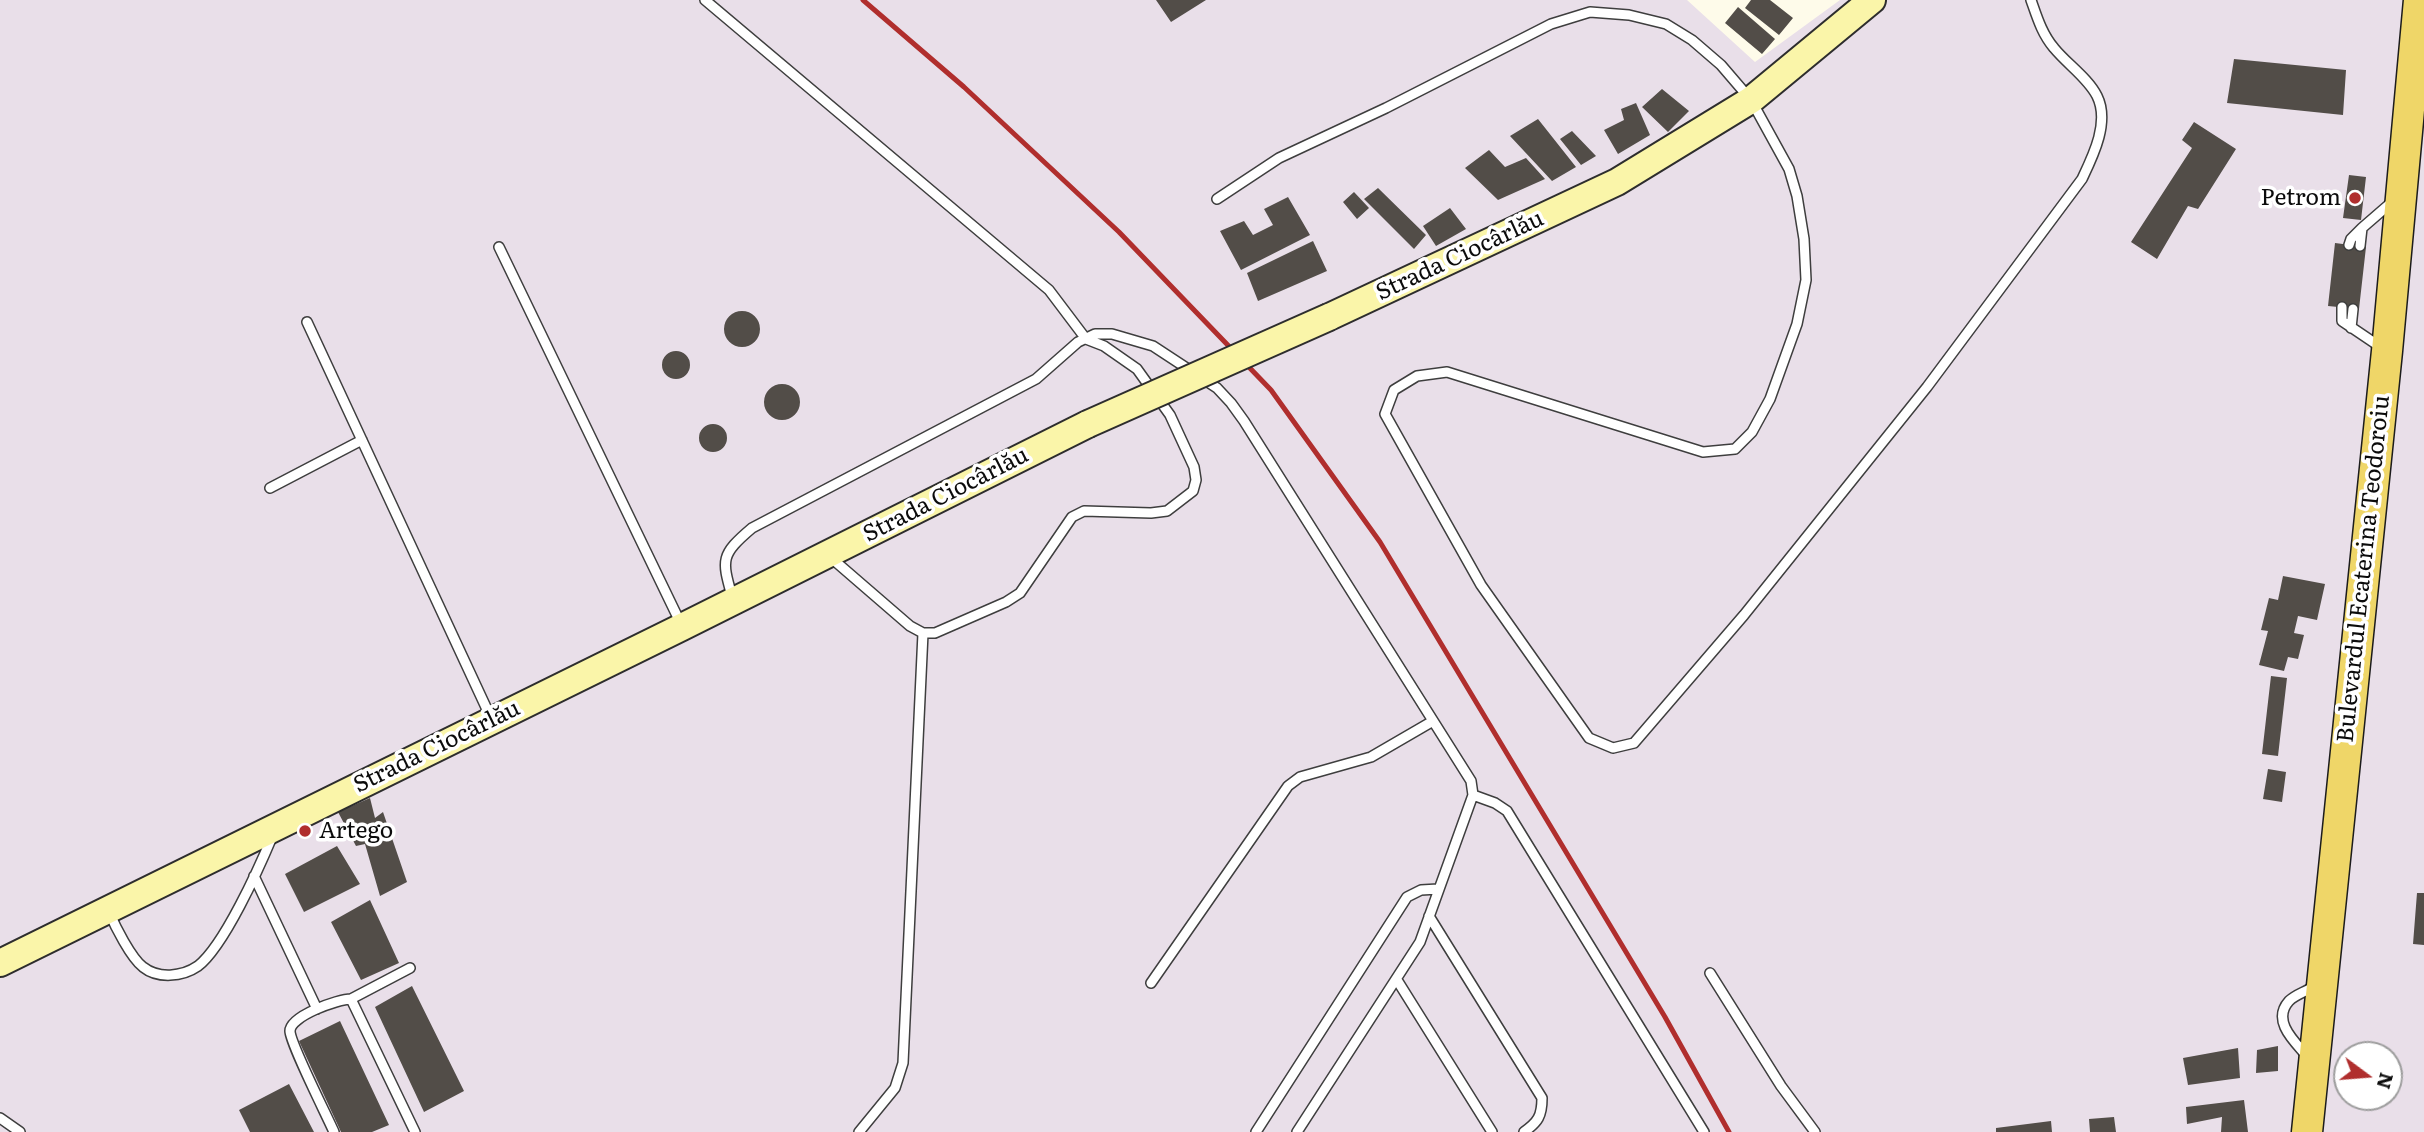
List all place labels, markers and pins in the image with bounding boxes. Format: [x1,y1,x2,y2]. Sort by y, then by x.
place label: Petrom [2261,184,2341,212]
marker: Petrom [2347,190,2363,206]
place label: Artego [319,817,393,845]
marker: Artego [297,823,313,839]

